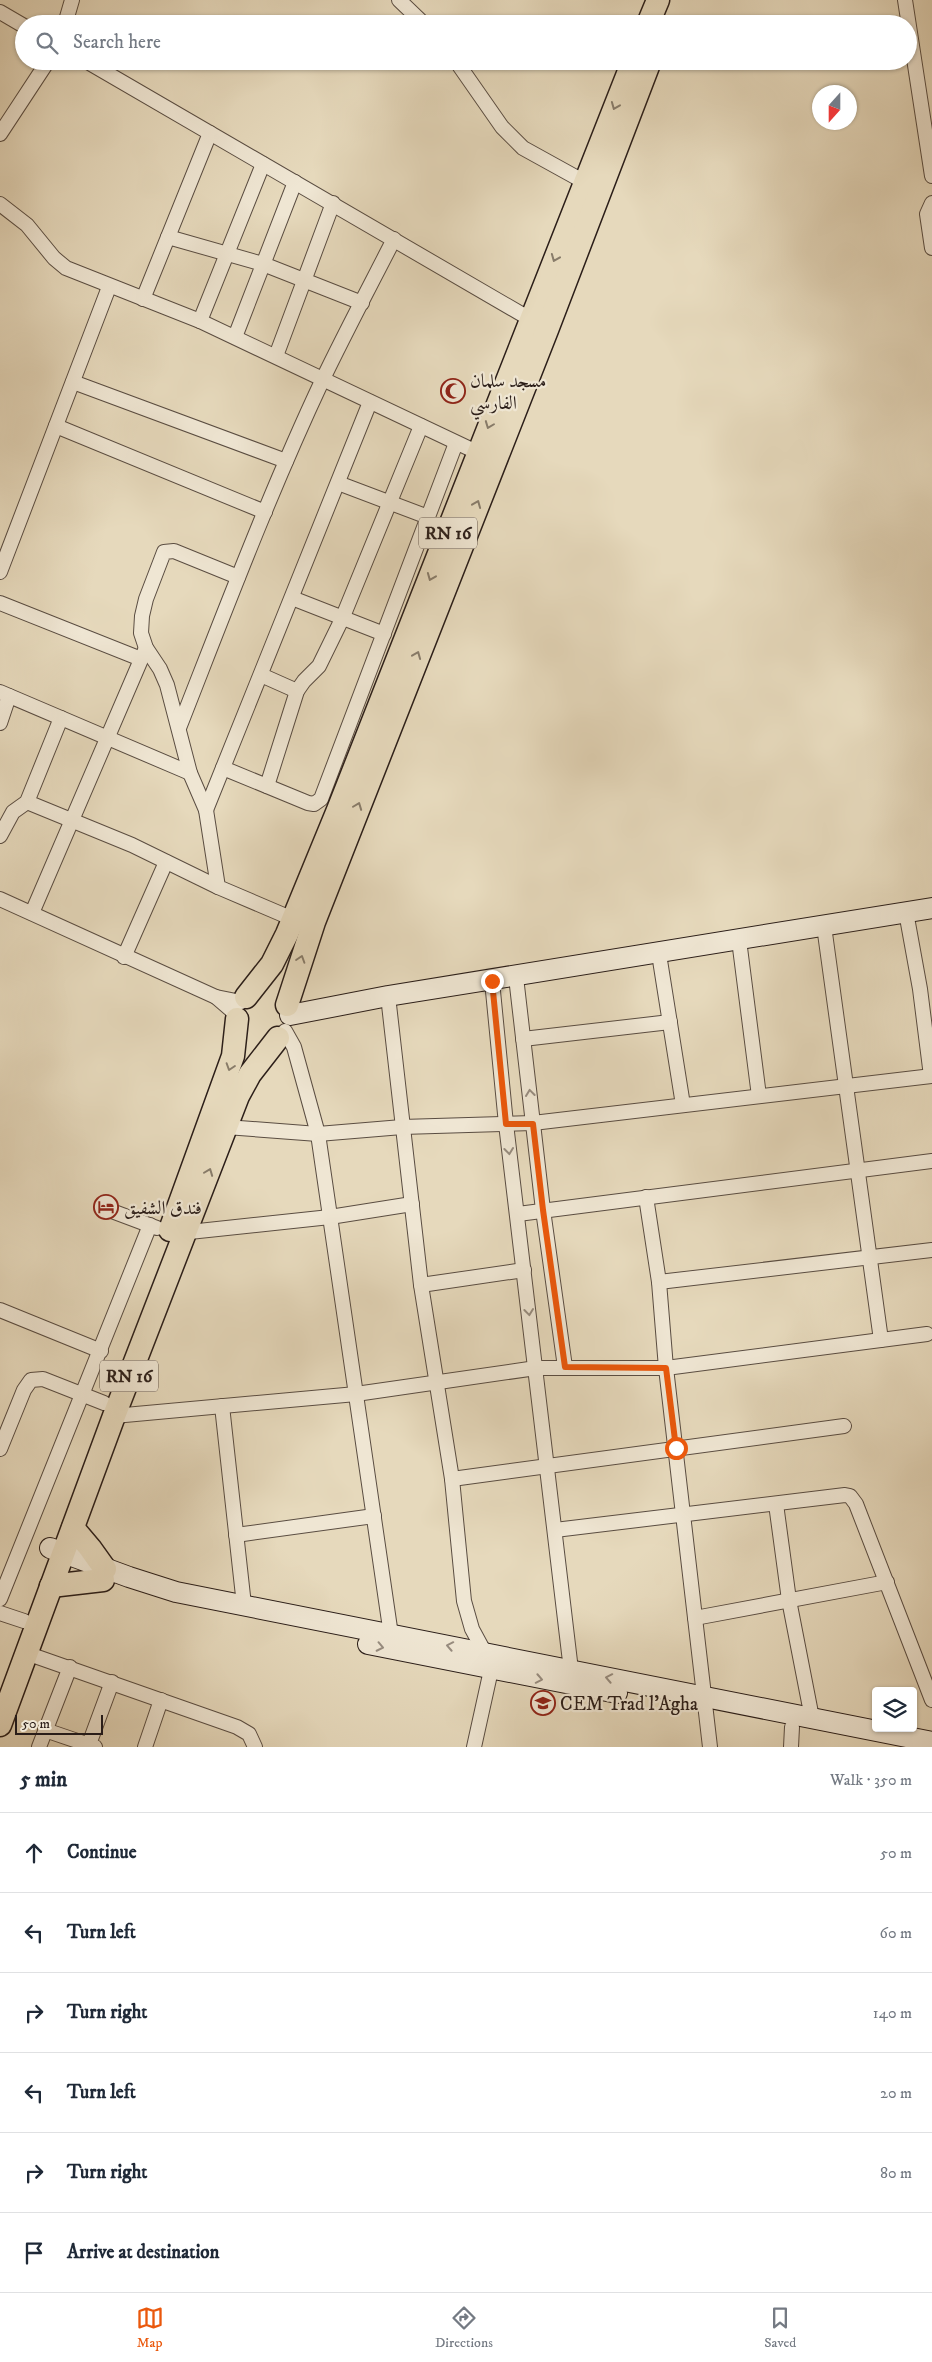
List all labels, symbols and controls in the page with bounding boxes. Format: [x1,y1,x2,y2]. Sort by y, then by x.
search box [15,15,917,70]
icon: search [33,29,61,57]
text: Search here [73,31,161,54]
north arrow [812,85,857,130]
one-way arrow [610,102,620,110]
one-way arrow [551,253,562,262]
place label: مسجد سلمان الفارسي [470,370,546,420]
mosque icon: مسجد سلمان الفارسي [440,378,466,404]
one-way arrow [485,420,496,429]
one-way arrow [471,500,482,509]
road number: RN 16 [419,518,477,548]
one-way arrow [427,572,437,581]
one-way arrow [411,651,422,660]
one-way arrow [352,803,362,811]
one-way arrow [295,955,305,963]
route end [481,970,504,993]
one-way arrow [225,1063,235,1071]
one-way arrow [525,1089,536,1097]
one-way arrow [503,1147,514,1155]
one-way arrow [203,1168,214,1177]
hotel icon: فندق الشفيق [93,1194,119,1220]
place label: فندق الشفيق [124,1197,202,1220]
one-way arrow [523,1309,534,1317]
road number: RN 16 [100,1360,158,1392]
route start [665,1437,688,1460]
one-way arrow [375,1641,384,1651]
one-way arrow [446,1642,454,1652]
one-way arrow [534,1673,543,1683]
one-way arrow [605,1673,614,1684]
map controls [872,1687,917,1732]
button: layers [872,1687,917,1732]
school or university icon: CEM Trad l'Agha [530,1690,556,1716]
place label: CEM Trad l'Agha [560,1693,698,1716]
scale bar [15,1712,102,1735]
text: 50 m [22,1715,50,1733]
text: 5 min [20,1767,67,1793]
text: Walk · 350 m [830,1770,912,1790]
icon: ahead [20,1839,48,1867]
text: Continue [67,1841,137,1864]
text: 50 m [880,1843,912,1863]
icon: left [20,1919,48,1947]
text: Turn left [67,1921,136,1944]
text: 60 m [880,1923,912,1943]
icon: right [20,1999,48,2027]
text: Turn right [67,2001,147,2024]
text: 140 m [873,2003,912,2023]
icon: left [20,2079,48,2107]
text: Turn left [67,2081,136,2104]
text: 20 m [880,2083,912,2103]
icon: right [20,2159,48,2187]
text: Turn right [67,2161,147,2184]
text: 80 m [880,2163,912,2183]
icon: arrive [20,2239,48,2267]
text: Arrive at destination [67,2241,219,2264]
tab: Map [136,2304,164,2352]
tab: Directions [435,2304,493,2352]
tab: Saved [764,2304,796,2352]

